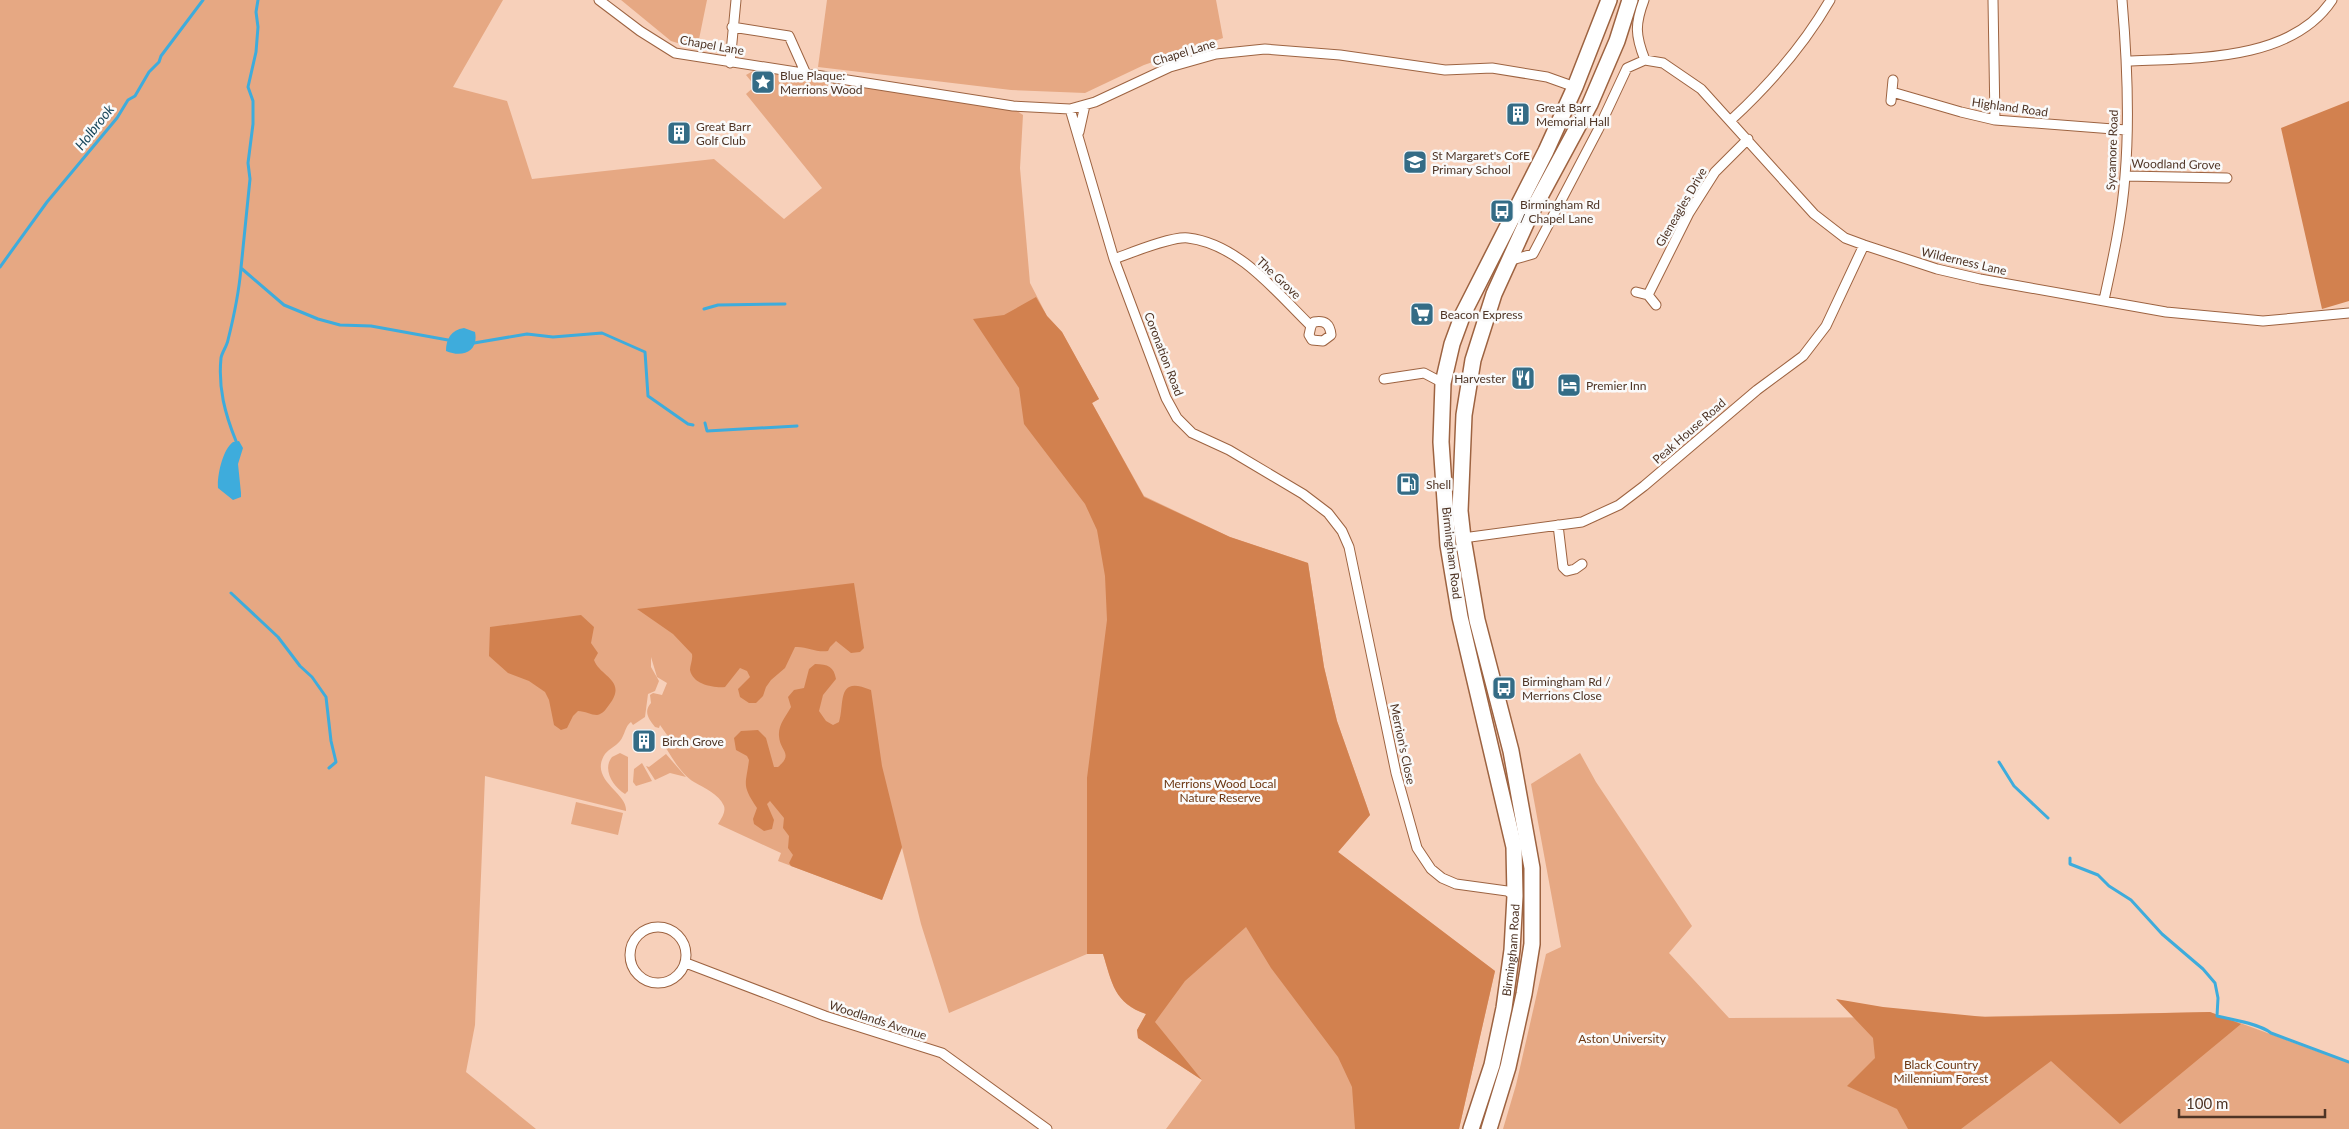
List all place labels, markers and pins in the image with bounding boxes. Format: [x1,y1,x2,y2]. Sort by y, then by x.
place label: Blue Plaque: Merrions Wood [780,68,863,97]
place icon: Blue Plaque: Merrions Wood [750,69,776,95]
place label: Great Barr Memorial Hall [1536,100,1610,129]
building icon: Great Barr Memorial Hall [1505,101,1531,127]
place label: Great Barr Golf Club [696,119,751,148]
building icon: Great Barr Golf Club [666,120,692,146]
place label: St Margaret's CofE Primary School [1432,148,1530,177]
school or university icon: St Margaret's CofE Primary School [1402,149,1428,175]
place label: Birmingham Rd / Chapel Lane [1520,197,1600,226]
bus stop icon: Birmingham Rd / Chapel Lane [1489,198,1515,224]
supermarket icon: Beacon Express [1409,301,1435,327]
place label: Beacon Express [1440,307,1523,322]
restaurant icon: Harvester [1510,365,1536,391]
place label: Harvester [1454,371,1507,386]
hotel icon: Premier Inn [1556,372,1582,398]
place label: Premier Inn [1586,378,1647,393]
fuel station icon: Shell [1395,471,1421,497]
place label: Shell [1426,477,1451,492]
place label: Birmingham Rd / Merrions Close [1522,674,1611,703]
bus stop icon: Birmingham Rd / Merrions Close [1491,675,1517,701]
building icon: Birch Grove [631,728,657,754]
place label: Birch Grove [662,734,724,749]

